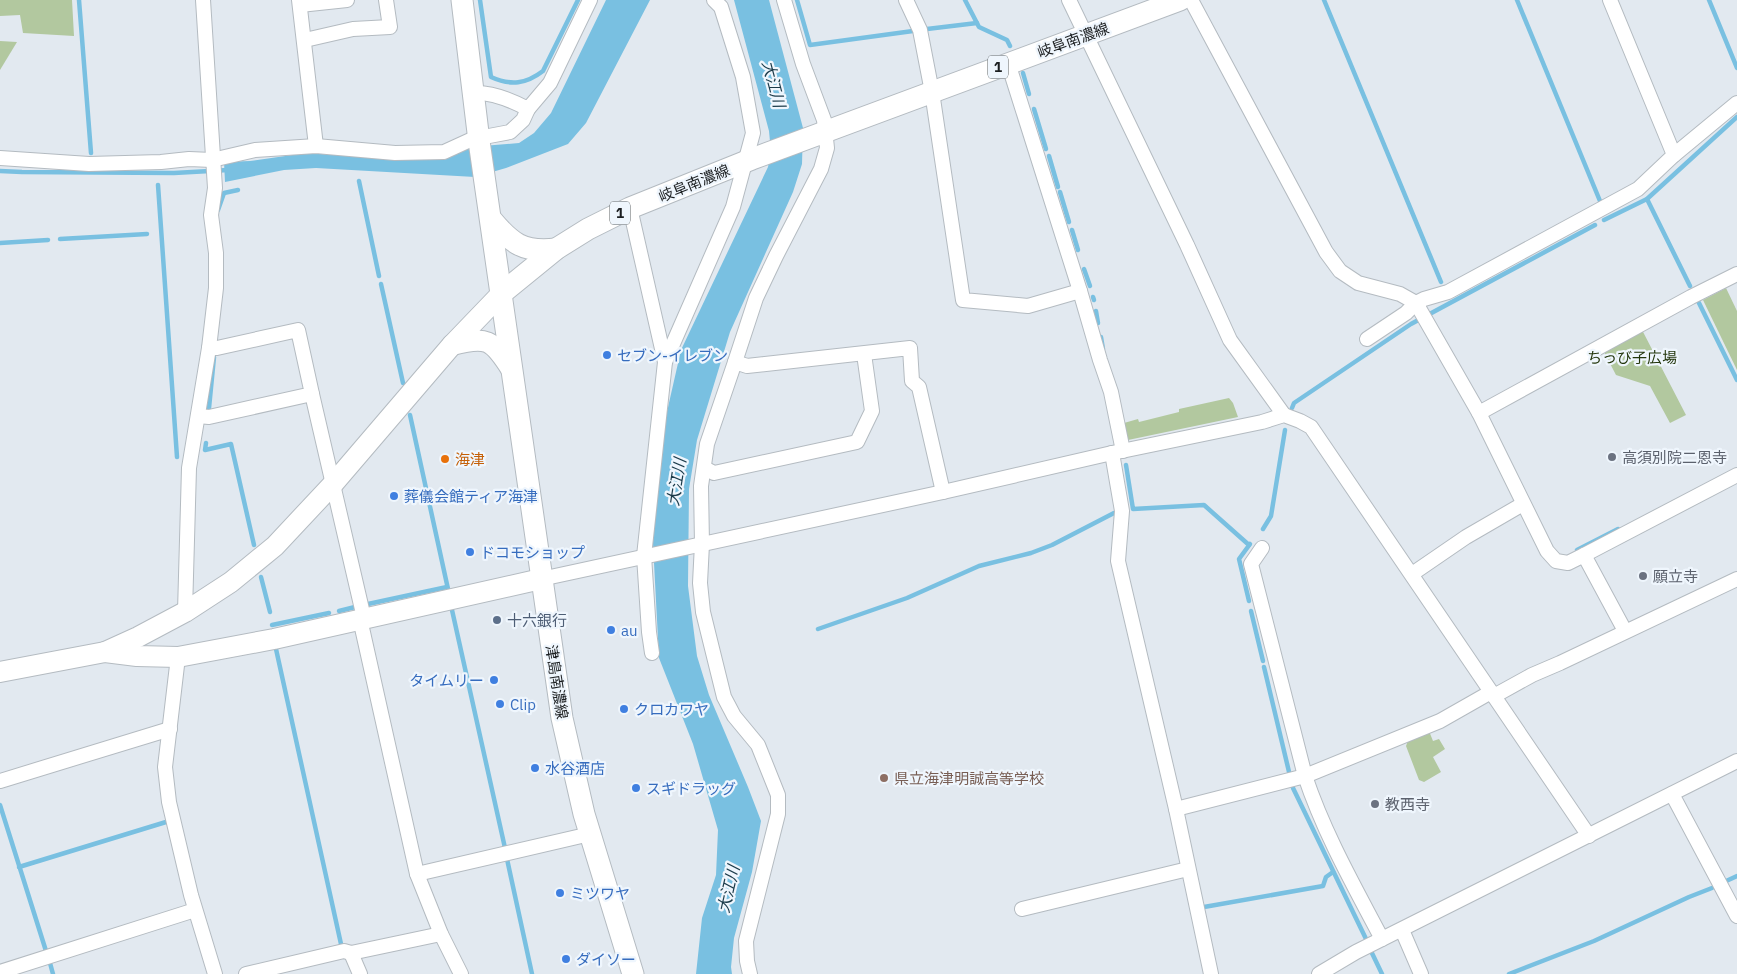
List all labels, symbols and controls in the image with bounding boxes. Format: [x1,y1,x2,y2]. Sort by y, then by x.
street label: 岐阜南濃線 [1035,18,1111,62]
road number: 1 [988,56,1008,78]
water label: 大江川 [758,58,790,112]
street label: 岐阜南濃線 [656,160,732,206]
road number: 1 [610,202,630,224]
place label: セブン-イレブン [617,346,728,365]
park label: ちっび子広場 [1587,348,1677,367]
marker: セブン-イレブン [601,349,613,361]
place label: 高須別院二恩寺 [1622,448,1727,467]
place label: 海津 [455,450,485,469]
marker: 高須別院二恩寺 [1606,451,1618,463]
marker: 海津 [439,453,451,465]
water label: 大江川 [662,455,690,507]
place label: 葬儀会館ティア海津 [404,487,538,506]
marker: 葬儀会館ティア海津 [388,490,400,502]
place label: ドコモショップ [480,543,585,562]
marker: ドコモショップ [464,546,476,558]
place label: 願立寺 [1653,567,1698,586]
marker: 願立寺 [1637,570,1649,582]
place label: 十六銀行 [507,611,567,630]
marker: 十六銀行 [491,614,503,626]
place label: au [621,621,638,640]
marker: au [605,624,617,636]
street label: 津島南濃線 [542,643,572,721]
place label: タイムリー [409,671,484,690]
marker: タイムリー [488,674,500,686]
place label: Clip [510,695,536,714]
marker: Clip [494,698,506,710]
place label: クロカワヤ [634,700,709,719]
marker: クロカワヤ [618,703,630,715]
place label: 水谷酒店 [545,759,605,778]
marker: 水谷酒店 [529,762,541,774]
place label: 県立海津明誠高等学校 [894,769,1044,788]
marker: 県立海津明誠高等学校 [878,772,890,784]
place label: スギドラッグ [646,779,736,798]
marker: スギドラッグ [630,782,642,794]
place label: 教西寺 [1385,795,1430,814]
marker: 教西寺 [1369,798,1381,810]
water label: 大江川 [713,861,744,915]
place label: ミツワヤ [570,884,630,903]
marker: ミツワヤ [554,887,566,899]
place label: ダイソー [576,950,636,969]
marker: ダイソー [560,953,572,965]

